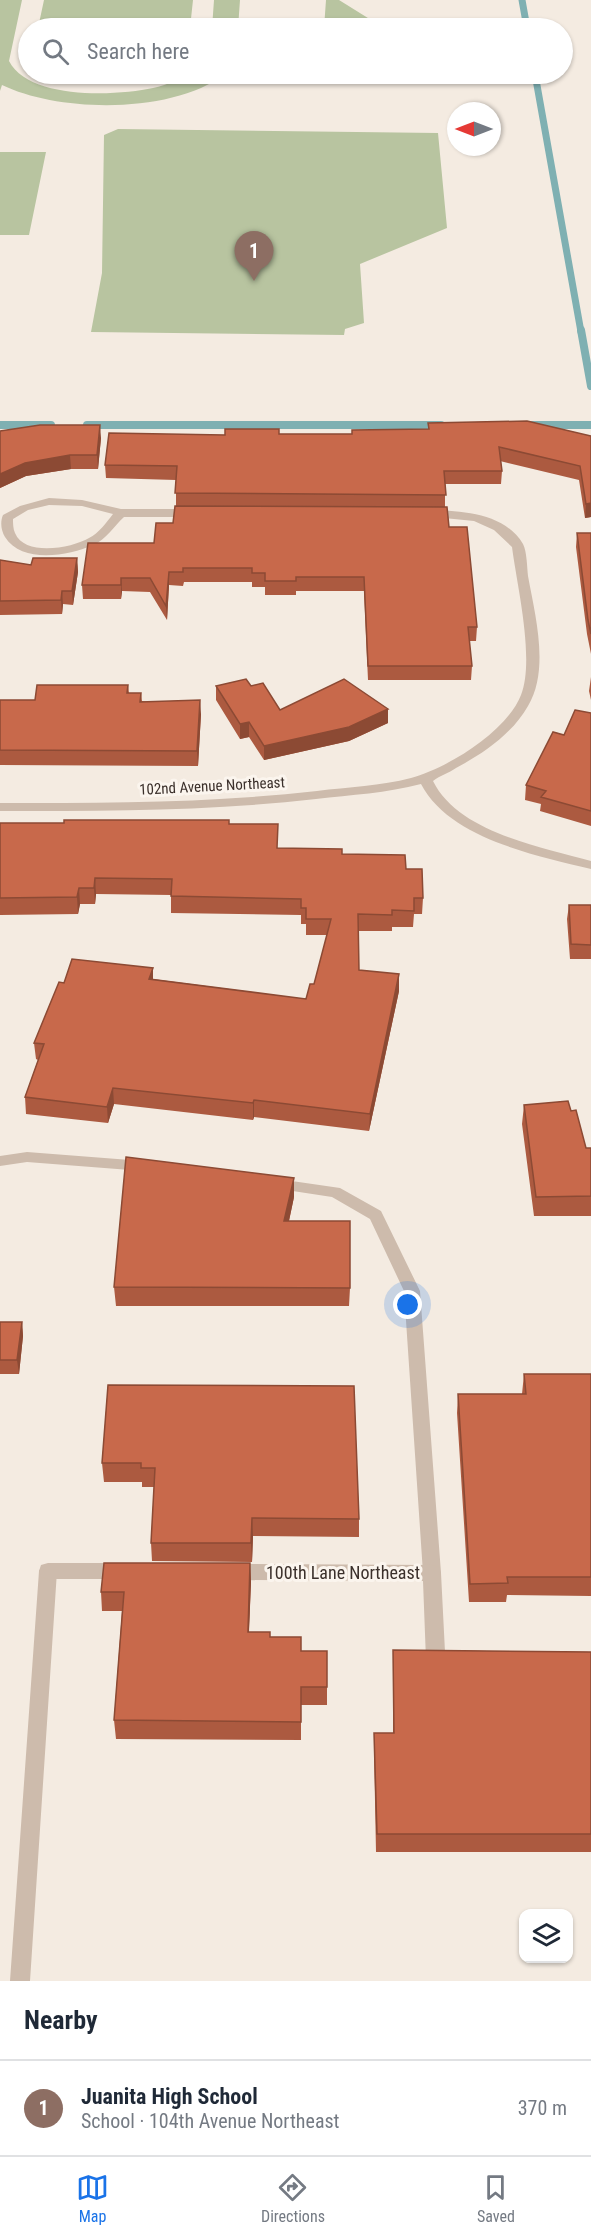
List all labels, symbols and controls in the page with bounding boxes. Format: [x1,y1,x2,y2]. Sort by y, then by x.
search box [18,18,573,84]
icon: search [39,35,72,68]
text: Search here [87,39,189,64]
north arrow [447,102,501,156]
pin: 1 [234,232,274,281]
street label: 102nd Avenue Northeast [139,773,285,799]
your location [393,1290,422,1319]
street label: 100th Lane Northeast [266,1562,420,1583]
map controls [519,1909,573,1963]
button: layers [519,1909,573,1963]
text: Nearby [24,2005,98,2035]
text: Juanita High School [81,2084,258,2109]
text: 1 [38,2096,49,2120]
text: 370 m [518,2096,567,2120]
text: School · 104th Avenue Northeast [81,2109,340,2133]
tab: Map [76,2171,109,2226]
tab: Directions [261,2171,325,2226]
tab: Saved [477,2171,515,2226]

